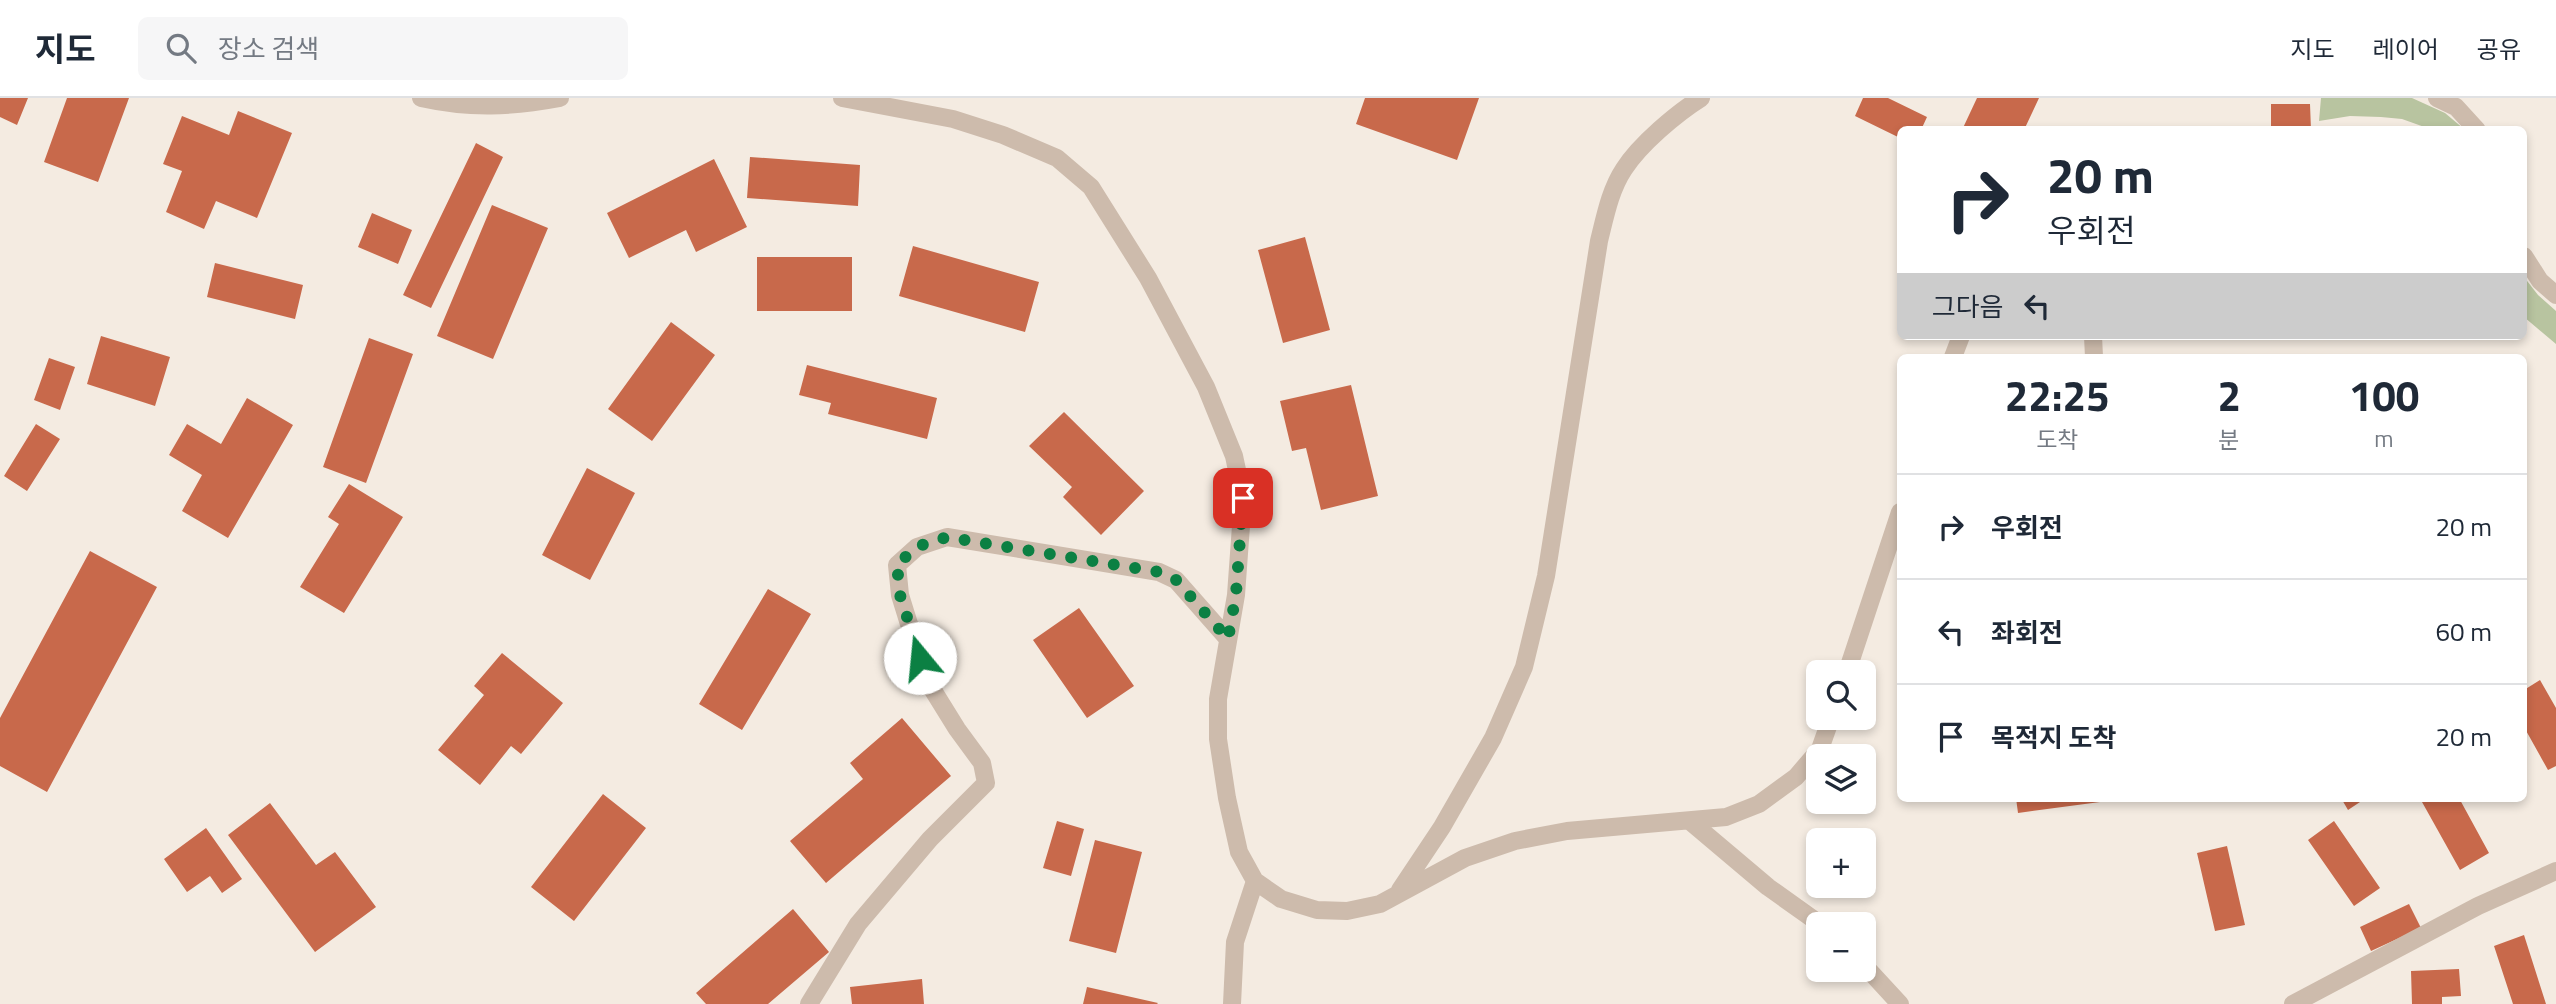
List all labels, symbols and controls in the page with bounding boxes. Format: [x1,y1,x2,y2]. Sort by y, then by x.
search box [138,17,628,80]
text: 지도 [35,24,96,74]
icon: search [162,29,200,67]
text: 장소 검색 [218,29,319,68]
text: 지도 [2290,31,2335,67]
text: 레이어 [2373,31,2439,67]
text: 공유 [2477,31,2521,67]
text: 20 m [2047,137,2154,212]
icon: right [1932,154,2023,245]
text: 우회전 [2047,206,2135,254]
text: 그다음 [1932,287,2004,326]
icon: left [2018,287,2056,325]
text: 22:25 [2005,363,2110,427]
text: 2 [2217,363,2241,427]
text: 100 [2349,363,2419,427]
text: m [2374,421,2394,456]
text: 도착 [2036,422,2078,457]
text: 분 [2219,422,2240,457]
pin [1213,468,1273,528]
icon: arrive [1224,479,1262,517]
text: 20 m [2435,507,2492,546]
icon: right [1932,508,1970,546]
text: 우회전 [1991,508,2063,547]
text: 60 m [2435,612,2492,651]
icon: left [1932,613,1970,651]
text: 좌회전 [1991,613,2063,652]
position arrow [883,621,957,695]
map controls [1806,660,1876,982]
button: search [1806,660,1876,730]
text: 20 m [2435,717,2492,756]
icon: arrive [1932,718,1970,756]
text: 목적지 도착 [1991,718,2116,757]
button: layers [1806,744,1876,814]
button: + [1806,828,1876,898]
button: − [1806,912,1876,982]

